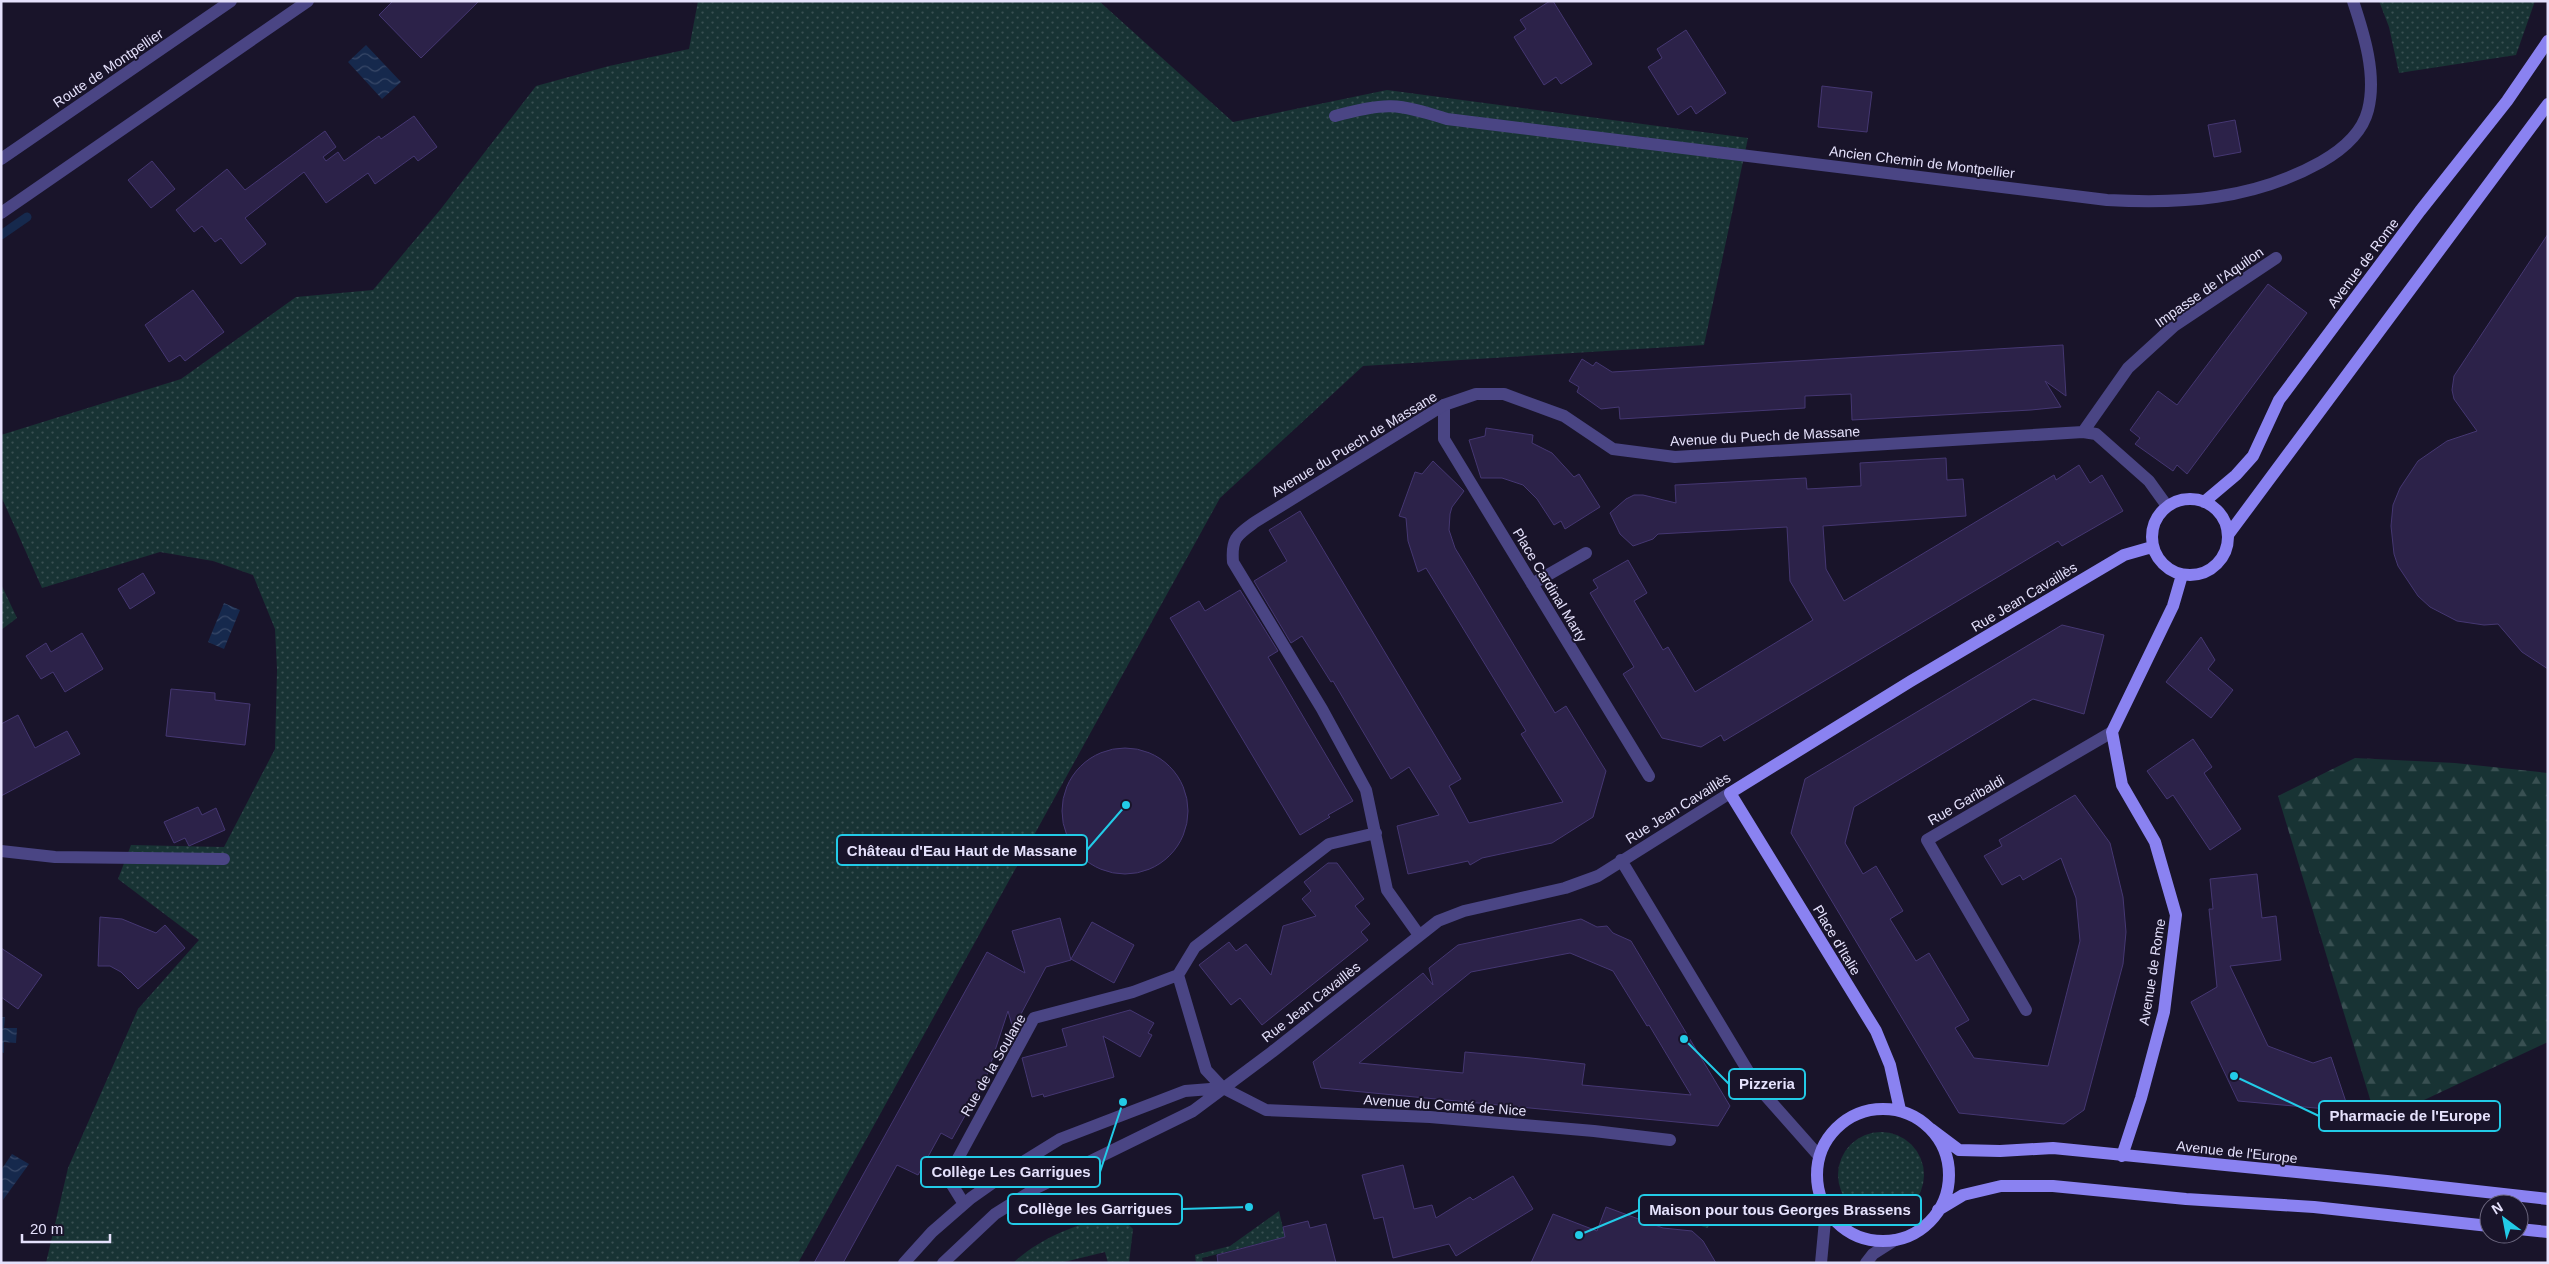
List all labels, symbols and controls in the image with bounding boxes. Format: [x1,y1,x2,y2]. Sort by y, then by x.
street label: Route de Montpellier [50,25,166,111]
street label: Ancien Chemin de Montpellier [1828,143,2016,181]
street label: Avenue de Rome [2324,215,2402,311]
street label: Impasse de l'Aquilon [2152,244,2266,330]
street label: Avenue du Puech de Massane [1268,388,1440,500]
street label: Avenue du Puech de Massane [1669,423,1861,449]
street label: Place Cardinal Marty [1510,525,1590,645]
street label: Rue Jean Cavaillès [1968,559,2080,635]
street label: Rue Jean Cavaillès [1623,769,1733,847]
street label: Rue Garibaldi [1925,772,2007,828]
callout: Château d'Eau Haut de Massane [837,835,1087,865]
text: Château d'Eau Haut de Massane [847,842,1077,859]
street label: Place d'Italie [1810,902,1864,978]
street label: Avenue de Rome [2136,917,2168,1027]
street label: Rue Jean Cavaillès [1259,959,1363,1045]
street label: Rue de la Soulane [957,1011,1029,1119]
callout: Pizzeria [1729,1069,1805,1099]
text: Pizzeria [1739,1075,1796,1092]
street label: Avenue du Comté de Nice [1363,1091,1527,1119]
callout: Pharmacie de l'Europe [2319,1101,2500,1131]
text: Pharmacie de l'Europe [2329,1107,2491,1124]
street label: Avenue de l'Europe [2176,1138,2298,1166]
callout: Collège Les Garrigues [921,1157,1100,1187]
text: Collège Les Garrigues [931,1163,1091,1180]
callout: Collège les Garrigues [1008,1194,1182,1224]
north arrow [2479,1194,2529,1244]
callout: Maison pour tous Georges Brassens [1639,1195,1921,1225]
text: N [2489,1199,2506,1217]
text: Collège les Garrigues [1018,1200,1172,1217]
text: Maison pour tous Georges Brassens [1649,1201,1911,1218]
scale bar [22,1212,110,1244]
text: 20 m [30,1220,63,1237]

